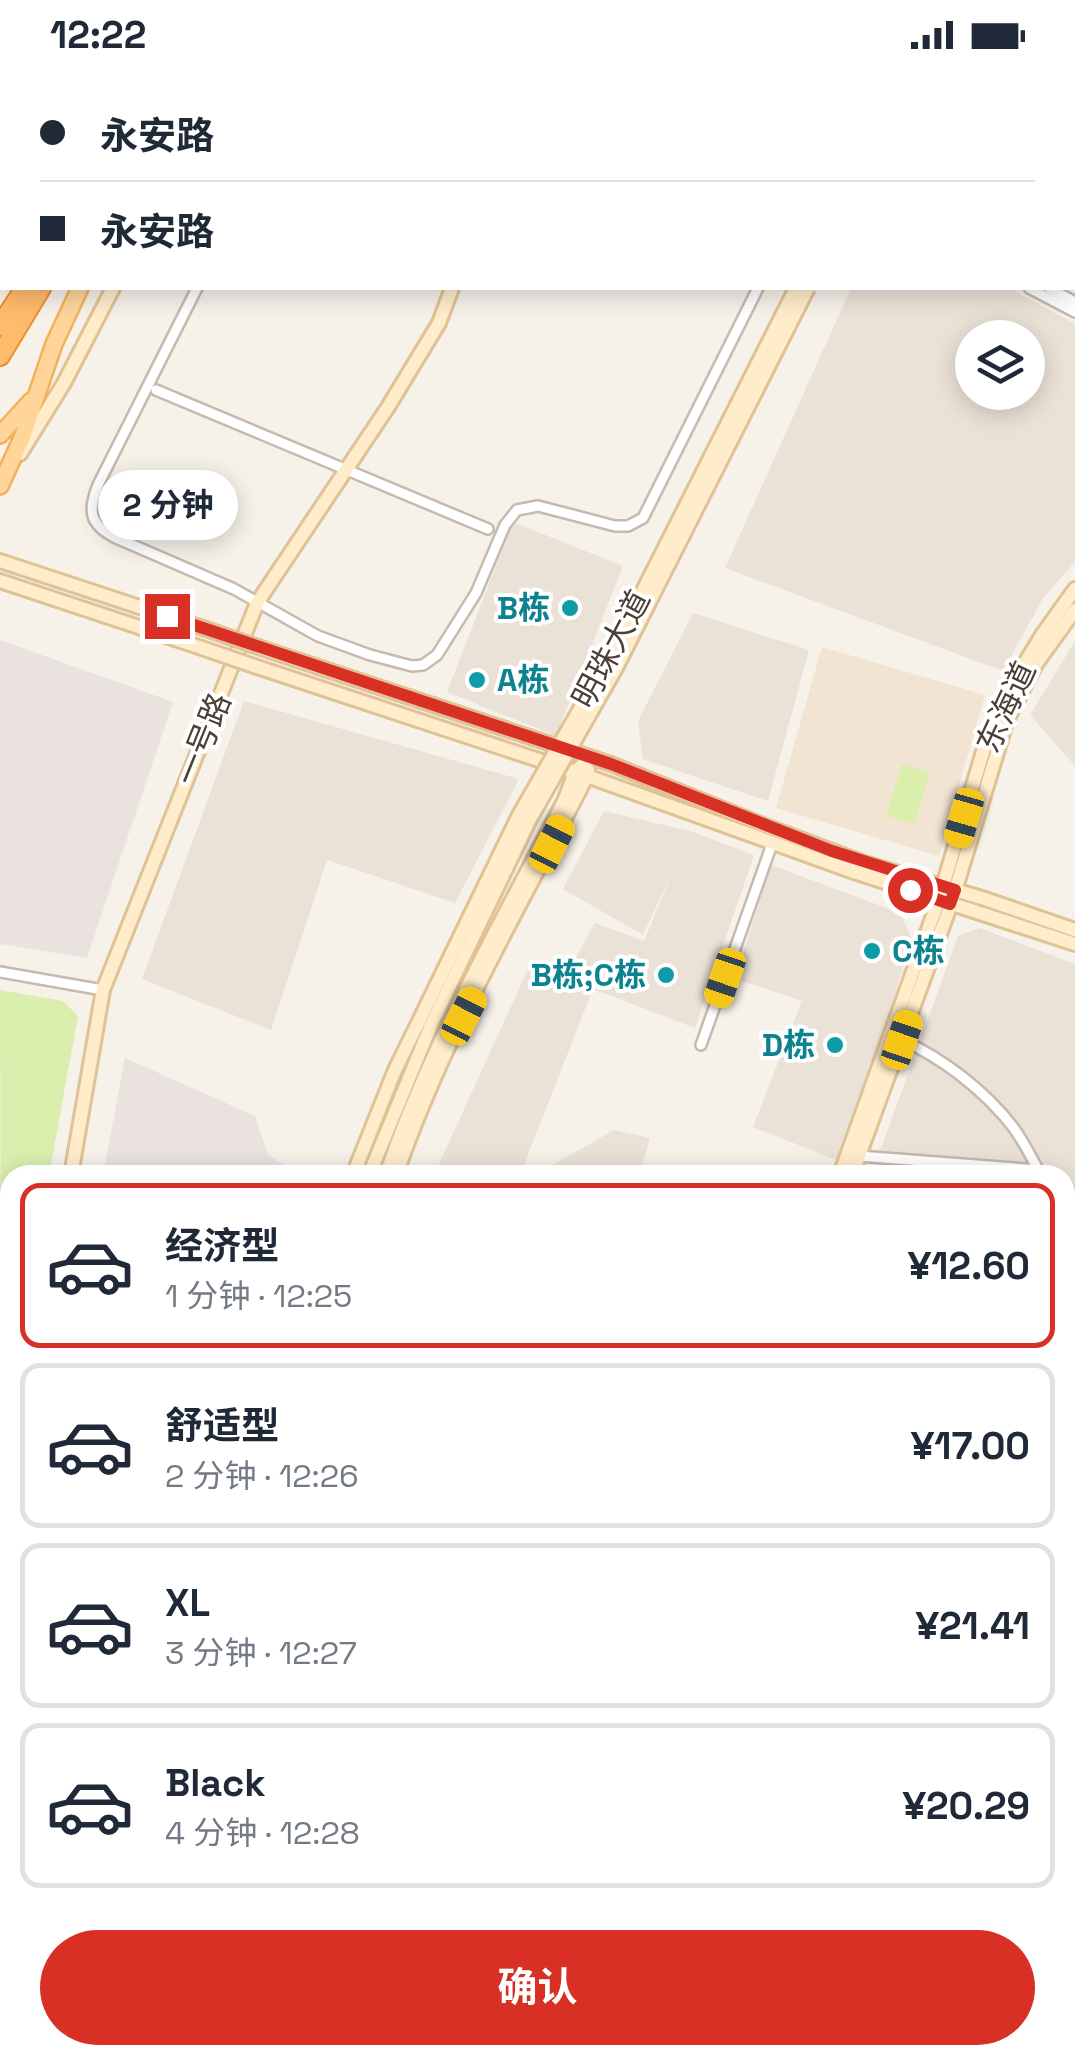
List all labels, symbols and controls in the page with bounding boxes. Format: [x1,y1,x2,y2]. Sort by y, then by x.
text: 12:22 [50,11,146,59]
text: 永安路 [100,112,214,160]
text: 永安路 [100,208,214,256]
map controls [955,320,1045,410]
button: layers [955,320,1045,410]
callout: 2 分钟 [97,471,237,541]
text: 2 分钟 [122,485,214,525]
street label: 明珠大道 [563,583,659,715]
place label: B栋 [497,588,550,628]
route end [145,594,190,639]
marker: B栋 [559,597,581,619]
street label: 东海道 [968,655,1044,759]
place label: A栋 [497,660,549,700]
marker: A栋 [466,669,488,691]
street label: 一号路 [166,687,240,791]
car [941,785,987,851]
car [525,810,579,878]
route start [888,868,933,913]
place label: C栋 [892,931,945,971]
marker: C栋 [861,940,883,962]
car [701,945,749,1011]
place label: B栋;C栋 [531,955,646,995]
marker: B栋;C栋 [655,964,677,986]
car [437,982,491,1050]
car [878,1007,926,1073]
place label: D栋 [762,1025,815,1065]
marker: D栋 [824,1034,846,1056]
icon: car [45,1221,135,1311]
text: 经济型 [165,1222,279,1270]
text: ¥12.60 [908,1242,1030,1290]
text: 1 分钟 · 12:25 [165,1276,352,1316]
icon: car [45,1401,135,1491]
text: 舒适型 [165,1402,279,1450]
text: ¥17.00 [911,1422,1030,1470]
text: 2 分钟 · 12:26 [165,1456,359,1496]
text: XL [165,1579,210,1627]
icon: car [45,1581,135,1671]
text: ¥21.41 [915,1602,1030,1650]
text: 3 分钟 · 12:27 [165,1633,357,1673]
text: Black [165,1759,266,1807]
icon: car [45,1761,135,1851]
text: ¥20.29 [902,1782,1030,1830]
text: 4 分钟 · 12:28 [165,1813,360,1853]
button: 确认 [40,1930,1035,2045]

